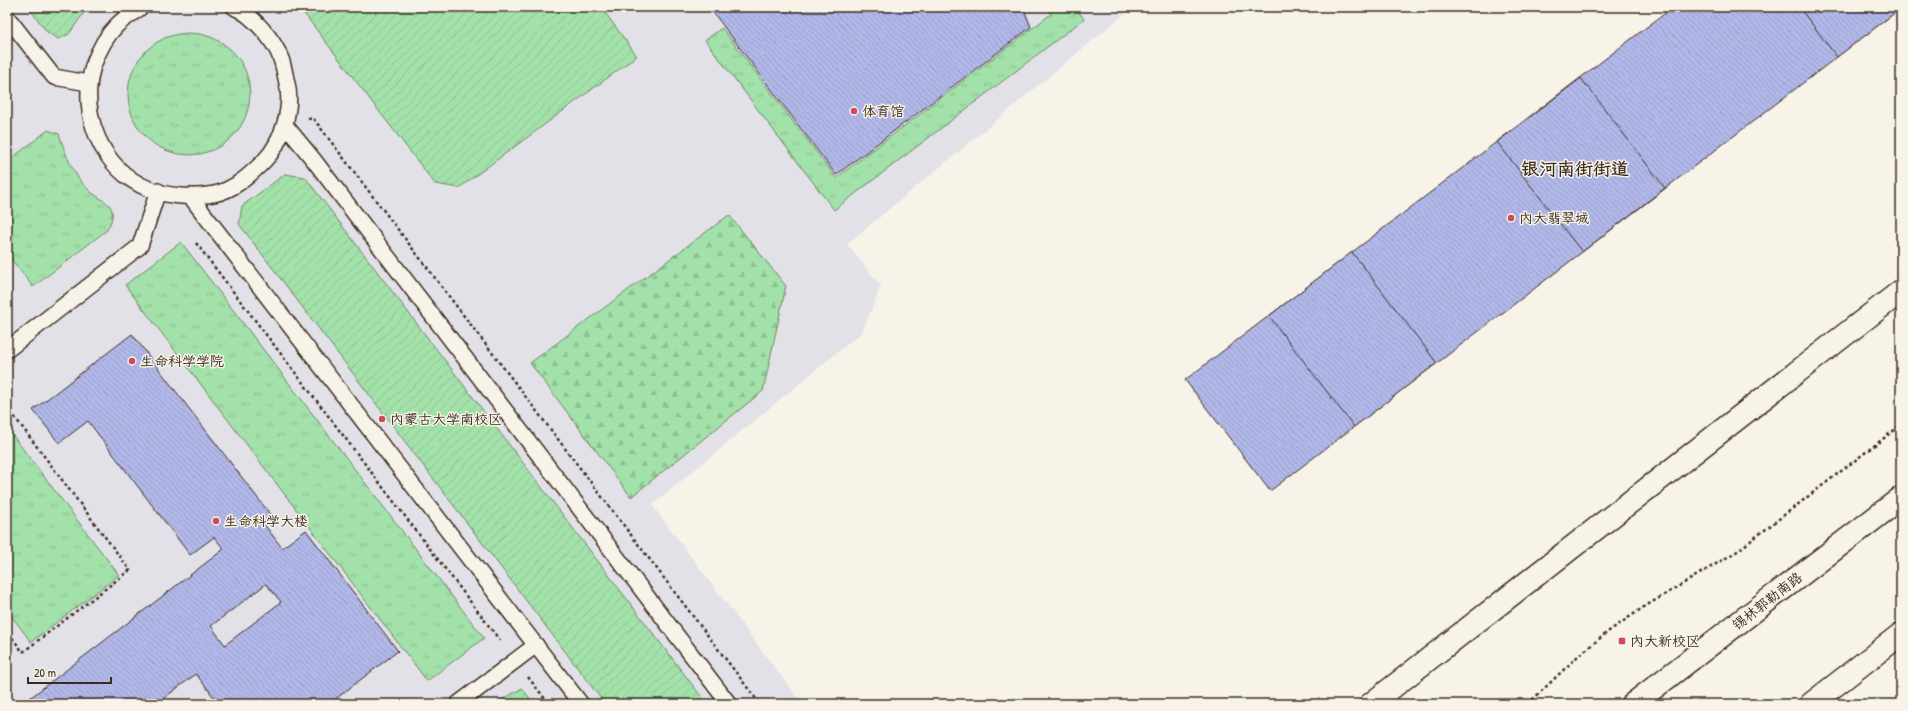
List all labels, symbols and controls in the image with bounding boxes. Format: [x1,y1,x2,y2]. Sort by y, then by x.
place label: 体育馆 [862,101,904,120]
marker: 体育馆 [849,106,859,116]
district label: 银河南街街道 [1521,156,1629,181]
place label: 内大翡翠城 [1519,208,1589,227]
marker: 内大翡翠城 [1506,213,1516,223]
place label: 生命科学学院 [140,351,224,370]
marker: 生命科学学院 [127,356,137,366]
place label: 内蒙古大学南校区 [390,409,502,428]
marker: 内蒙古大学南校区 [377,414,387,424]
place label: 生命科学大楼 [224,511,308,530]
marker: 生命科学大楼 [211,516,221,526]
street label: 锡林郭勒南路 [1728,567,1806,634]
place label: 内大新校区 [1630,631,1700,650]
marker: 内大新校区 [1617,636,1627,646]
scale bar [28,659,111,685]
text: 20 m [34,664,56,681]

